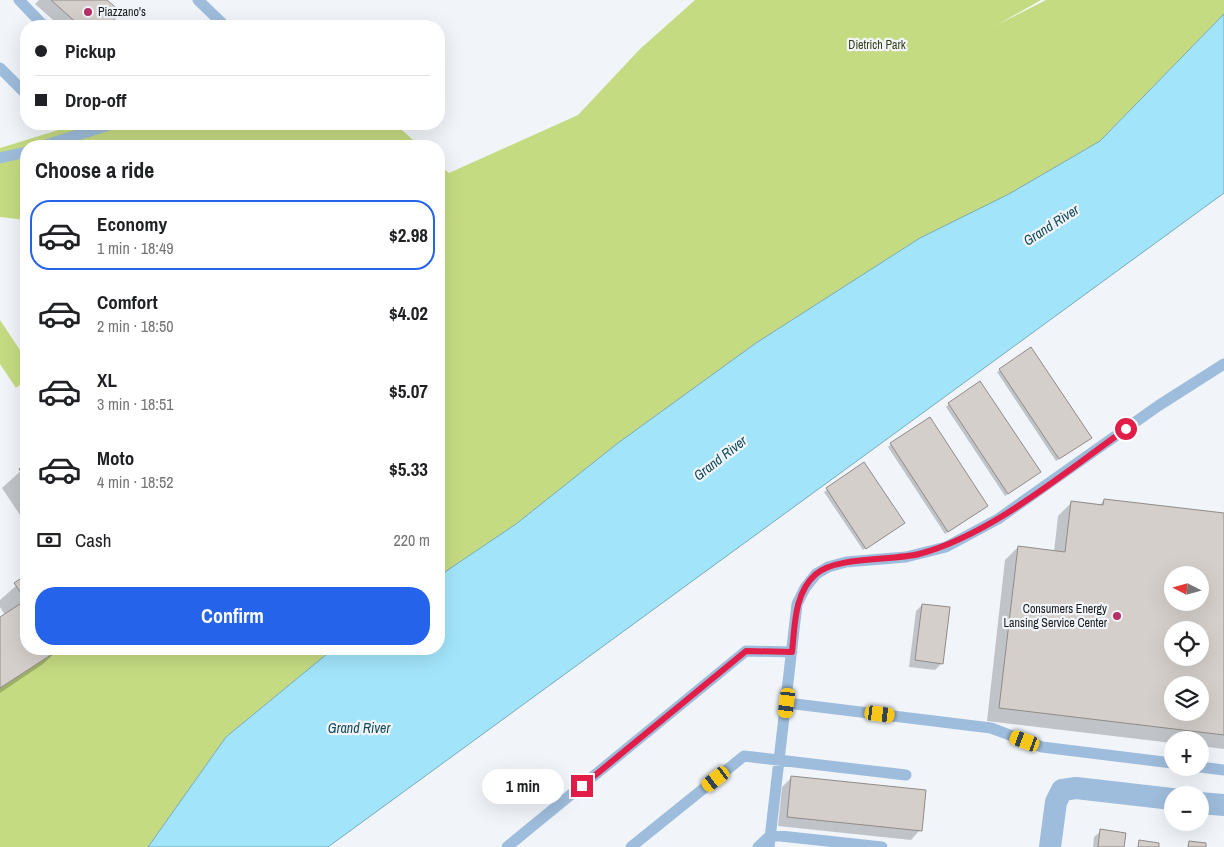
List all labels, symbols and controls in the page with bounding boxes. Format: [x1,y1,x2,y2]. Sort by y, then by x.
place label: Piazzano's [98,4,146,20]
marker: Piazzano's [82,6,94,18]
park label: Dietrich Park [848,37,906,53]
text: Pickup [65,38,116,64]
text: Drop-off [65,87,126,113]
text: Choose a ride [35,155,154,185]
water label: Grand River [1020,200,1083,250]
text: Economy [97,211,167,237]
icon: car [37,213,82,258]
text: $2.98 [389,222,428,248]
text: 1 min · 18:49 [97,237,174,259]
text: Comfort [97,289,158,315]
icon: car [37,291,82,336]
text: $4.02 [389,300,428,326]
text: 2 min · 18:50 [97,315,174,337]
text: XL [97,367,117,393]
icon: car [37,369,82,414]
text: $5.07 [389,378,428,404]
text: 3 min · 18:51 [97,393,174,415]
route start [1115,418,1137,440]
water label: Grand River [690,431,751,484]
text: Moto [97,445,134,471]
icon: car [37,447,82,492]
text: $5.33 [389,456,428,482]
text: 4 min · 18:52 [97,471,174,493]
icon: cash [35,526,63,554]
text: Cash [75,527,111,553]
text: 220 m [394,529,430,551]
north arrow [1164,566,1209,611]
map controls [1164,566,1209,831]
button: Confirm [35,587,430,645]
place label: Consumers Energy Lansing Service Center [1004,601,1108,631]
marker: Consumers Energy Lansing Service Center [1111,610,1123,622]
button: locate [1164,621,1209,666]
button: layers [1164,676,1209,721]
car [777,687,796,719]
car [864,705,895,723]
water label: Grand River [328,719,391,737]
car [1008,729,1041,753]
button: + [1164,731,1209,776]
car [699,764,732,794]
callout: 1 min [482,768,564,804]
text: 1 min [506,775,540,797]
route end [571,775,593,797]
button: − [1164,786,1209,831]

